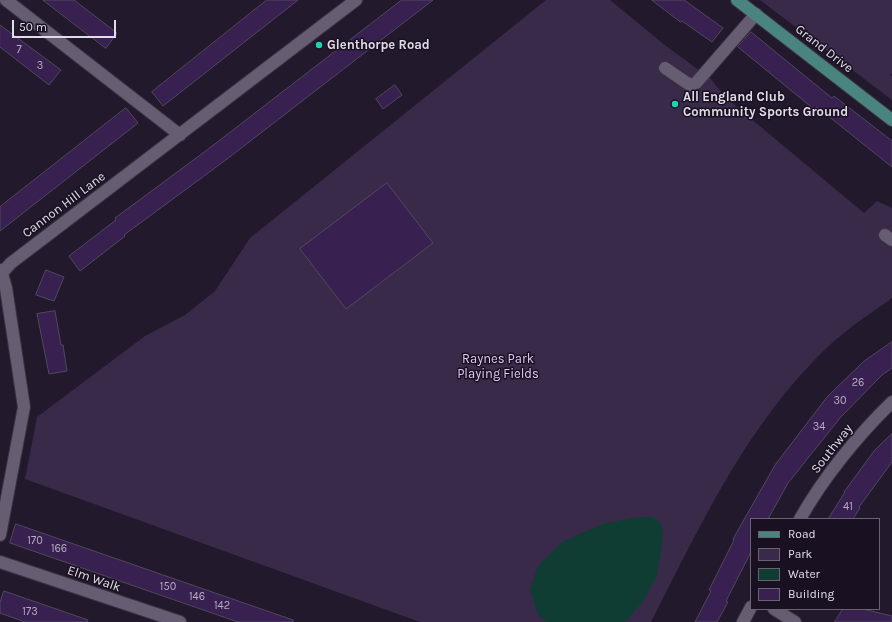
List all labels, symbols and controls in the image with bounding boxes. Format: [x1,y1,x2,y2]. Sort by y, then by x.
scale bar [14,12,118,38]
text: 50 m [19,20,47,34]
street label: Grand Drive [792,22,856,76]
place label: Glenthorpe Road [327,37,430,53]
marker: Glenthorpe Road [314,40,324,50]
house number: 7 [16,43,22,57]
house number: 3 [37,59,43,73]
place label: All England Club Community Sports Ground [683,89,848,120]
marker: All England Club Community Sports Ground [670,99,680,109]
street label: Cannon Hill Lane [20,169,108,241]
park label: Raynes Park Playing Fields [457,351,539,382]
house number: 26 [852,376,864,390]
house number: 30 [833,394,847,408]
house number: 34 [813,420,825,434]
street label: Southway [808,421,856,477]
house number: 41 [843,500,853,514]
legend [750,518,880,610]
text: Road [788,527,816,541]
house number: 170 [27,534,43,548]
house number: 166 [51,542,67,556]
text: Park [788,547,812,561]
street label: Elm Walk [65,563,123,595]
text: Water [788,567,820,581]
house number: 150 [160,580,176,594]
text: Building [788,587,834,601]
house number: 146 [189,590,205,604]
house number: 142 [214,599,230,613]
house number: 173 [22,605,38,619]

